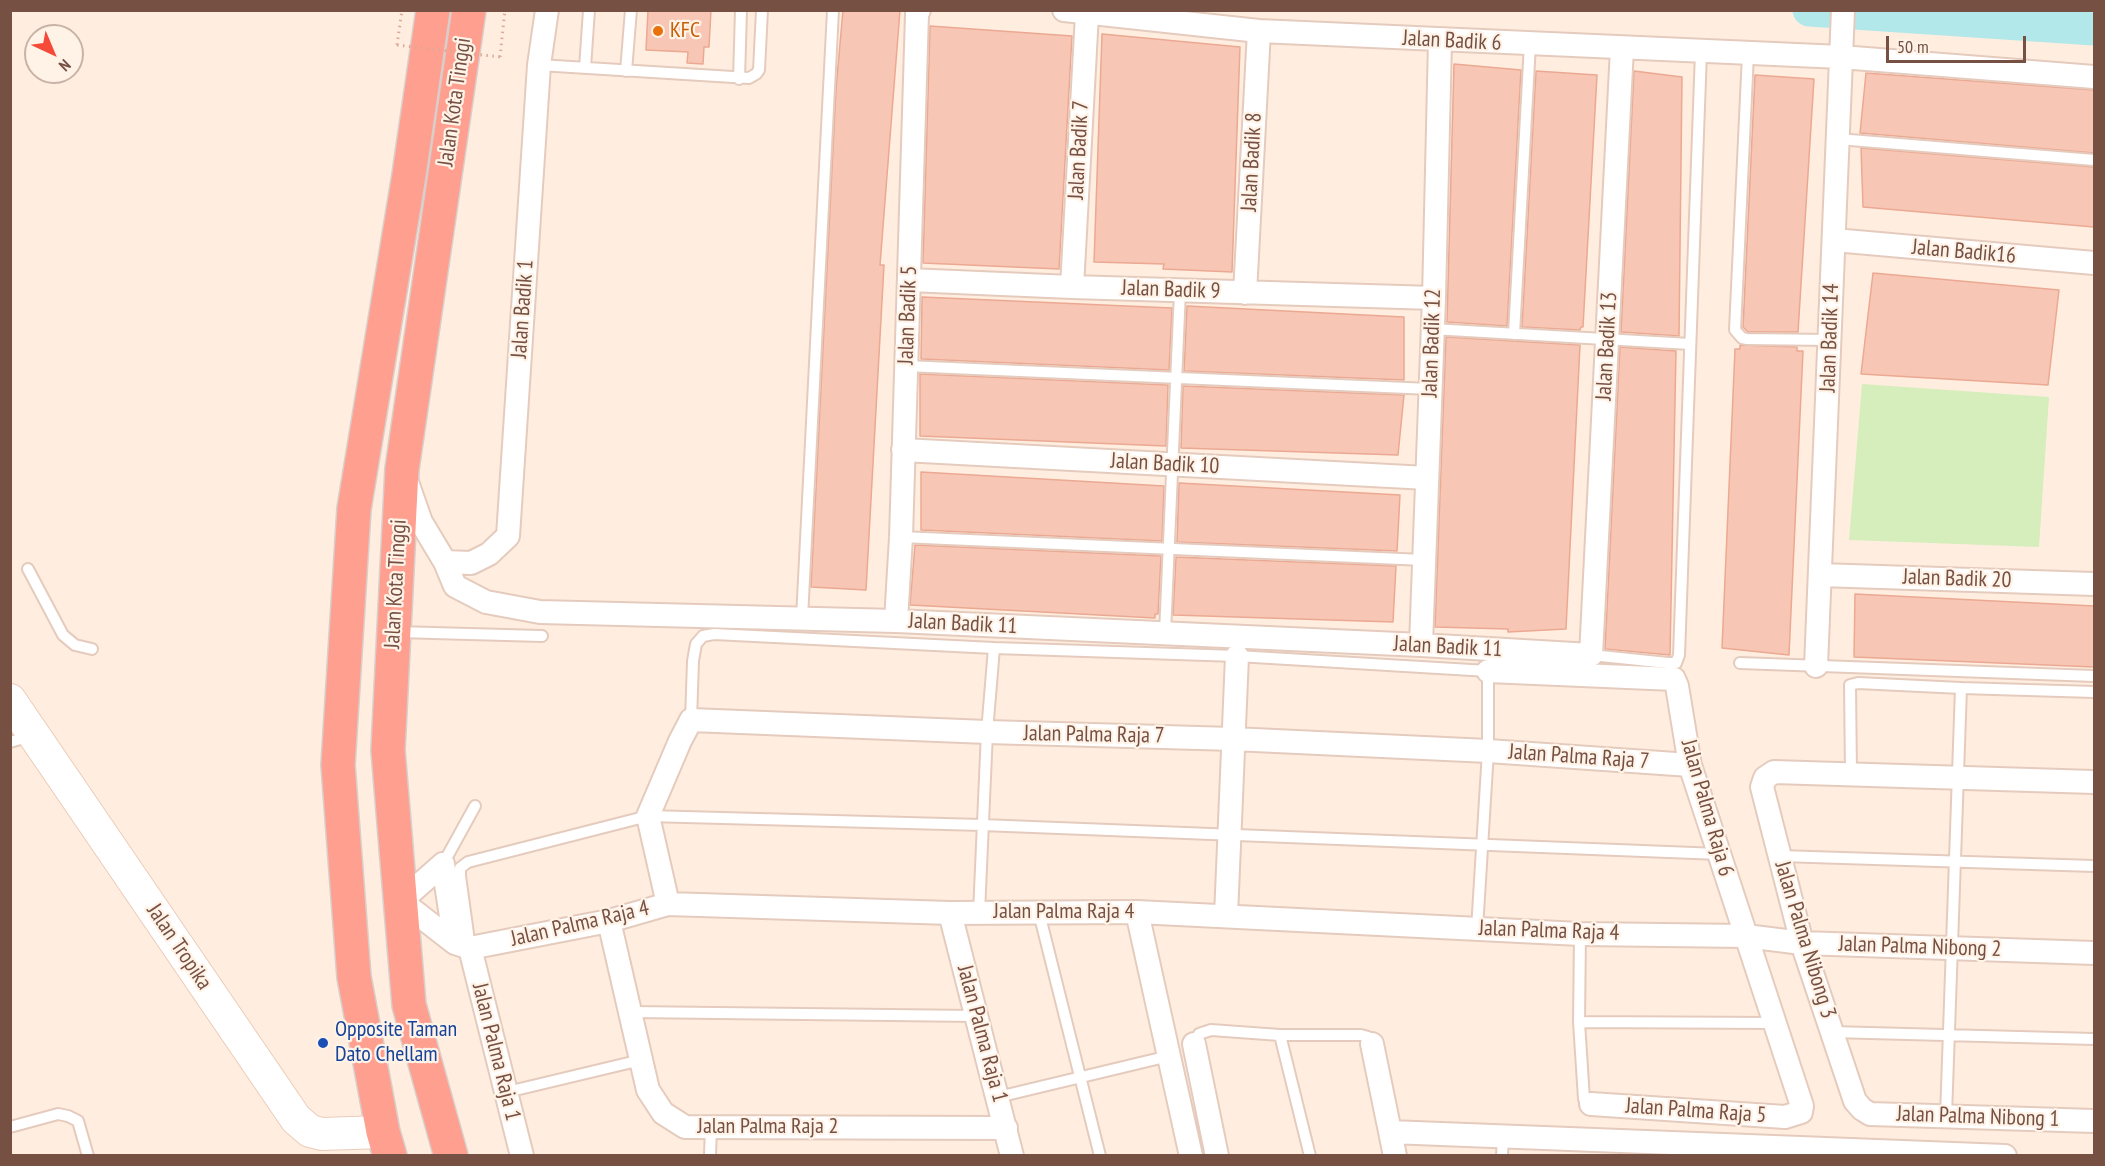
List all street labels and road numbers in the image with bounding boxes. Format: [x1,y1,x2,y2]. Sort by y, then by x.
street label: Jalan Badik 6 [1402,25,1502,57]
street label: Jalan Kota Tinggi [433,36,477,168]
street label: Jalan Badik 7 [1063,100,1095,200]
street label: Jalan Badik 8 [1236,112,1268,212]
street label: Jalan Badik16 [1911,234,2017,270]
street label: Jalan Badik 1 [506,259,540,359]
street label: Jalan Badik 5 [893,265,923,365]
street label: Jalan Badik 9 [1121,275,1221,305]
street label: Jalan Badik 14 [1815,283,1845,393]
street label: Jalan Badik 12 [1417,288,1447,398]
street label: Jalan Badik 13 [1591,291,1623,401]
street label: Jalan Badik 10 [1110,448,1220,480]
street label: Jalan Kota Tinggi [379,519,413,649]
street label: Jalan Badik 20 [1902,564,2012,594]
street label: Jalan Badik 11 [908,608,1018,640]
street label: Jalan Badik 11 [1393,631,1503,663]
street label: Jalan Palma Raja 7 [1023,721,1165,749]
street label: Jalan Palma Raja 6 [1675,737,1739,879]
street label: Jalan Palma Raja 7 [1508,739,1650,775]
street label: Jalan Palma Nibong 3 [1769,858,1841,1022]
street label: Jalan Palma Raja 4 [508,895,652,953]
street label: Jalan Tropika [141,899,217,995]
street label: Jalan Palma Raja 4 [994,899,1134,925]
street label: Jalan Palma Raja 4 [1478,915,1620,947]
street label: Jalan Palma Nibong 2 [1838,931,2002,963]
street label: Jalan Palma Raja 1 [951,963,1013,1105]
street label: Jalan Palma Raja 1 [466,980,526,1124]
street label: Jalan Palma Raja 5 [1625,1093,1767,1129]
street label: Jalan Palma Nibong 1 [1896,1101,2060,1133]
street label: Jalan Palma Raja 2 [698,1114,838,1140]

